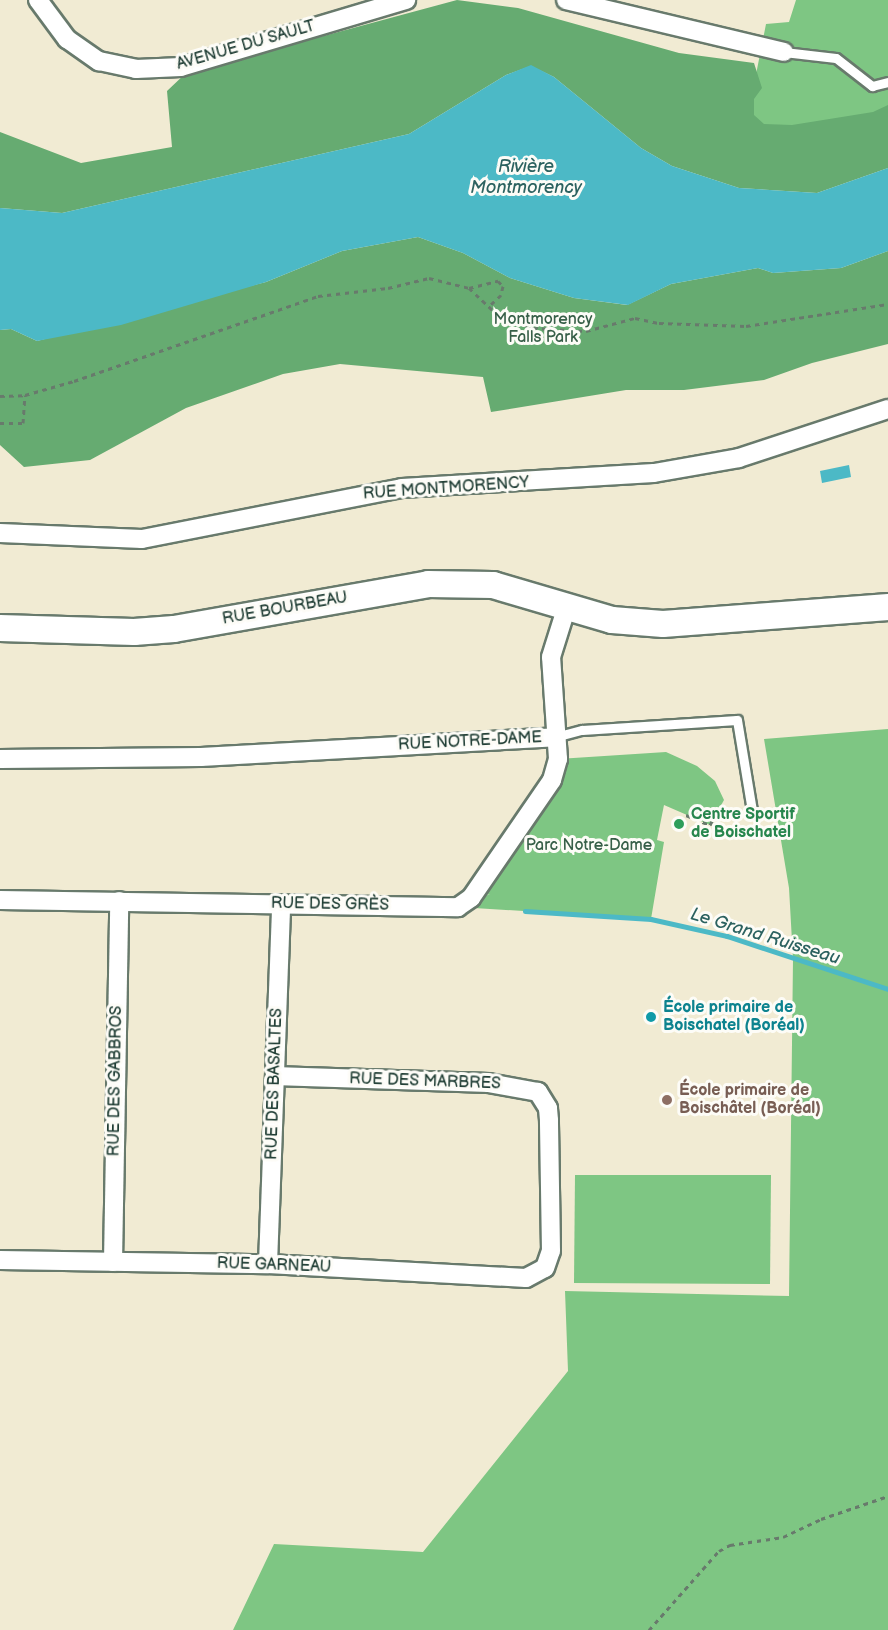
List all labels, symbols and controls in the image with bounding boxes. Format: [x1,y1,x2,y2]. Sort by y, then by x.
street label: AVENUE DU SAULT [174,17,318,75]
water label: Rivière Montmorency [470,157,582,200]
park label: Montmorency Falls Park [494,310,592,348]
street label: RUE MONTMORENCY [362,474,530,504]
street label: RUE BOURBEAU [221,589,349,629]
street label: RUE NOTRE-DAME [398,729,542,755]
place label: Centre Sportif de Boischatel [691,805,795,843]
marker: Centre Sportif de Boischatel [672,817,686,831]
park label: Parc Notre-Dame [526,836,652,856]
street label: RUE DES GRÈS [271,894,389,916]
water label: Le Grand Ruisseau [688,904,842,970]
place label: École primaire de Boischatel (Boréal) [663,998,805,1036]
street label: RUE DES GABBROS [105,1005,127,1157]
street label: RUE DES BASALTES [263,1008,287,1160]
marker: École primaire de Boischatel (Boréal) [644,1010,658,1024]
street label: RUE DES MARBRES [349,1070,501,1094]
place label: École primaire de Boischâtel (Boréal) [679,1081,821,1119]
marker: École primaire de Boischâtel (Boréal) [660,1093,674,1107]
street label: RUE GARNEAU [216,1254,332,1278]

